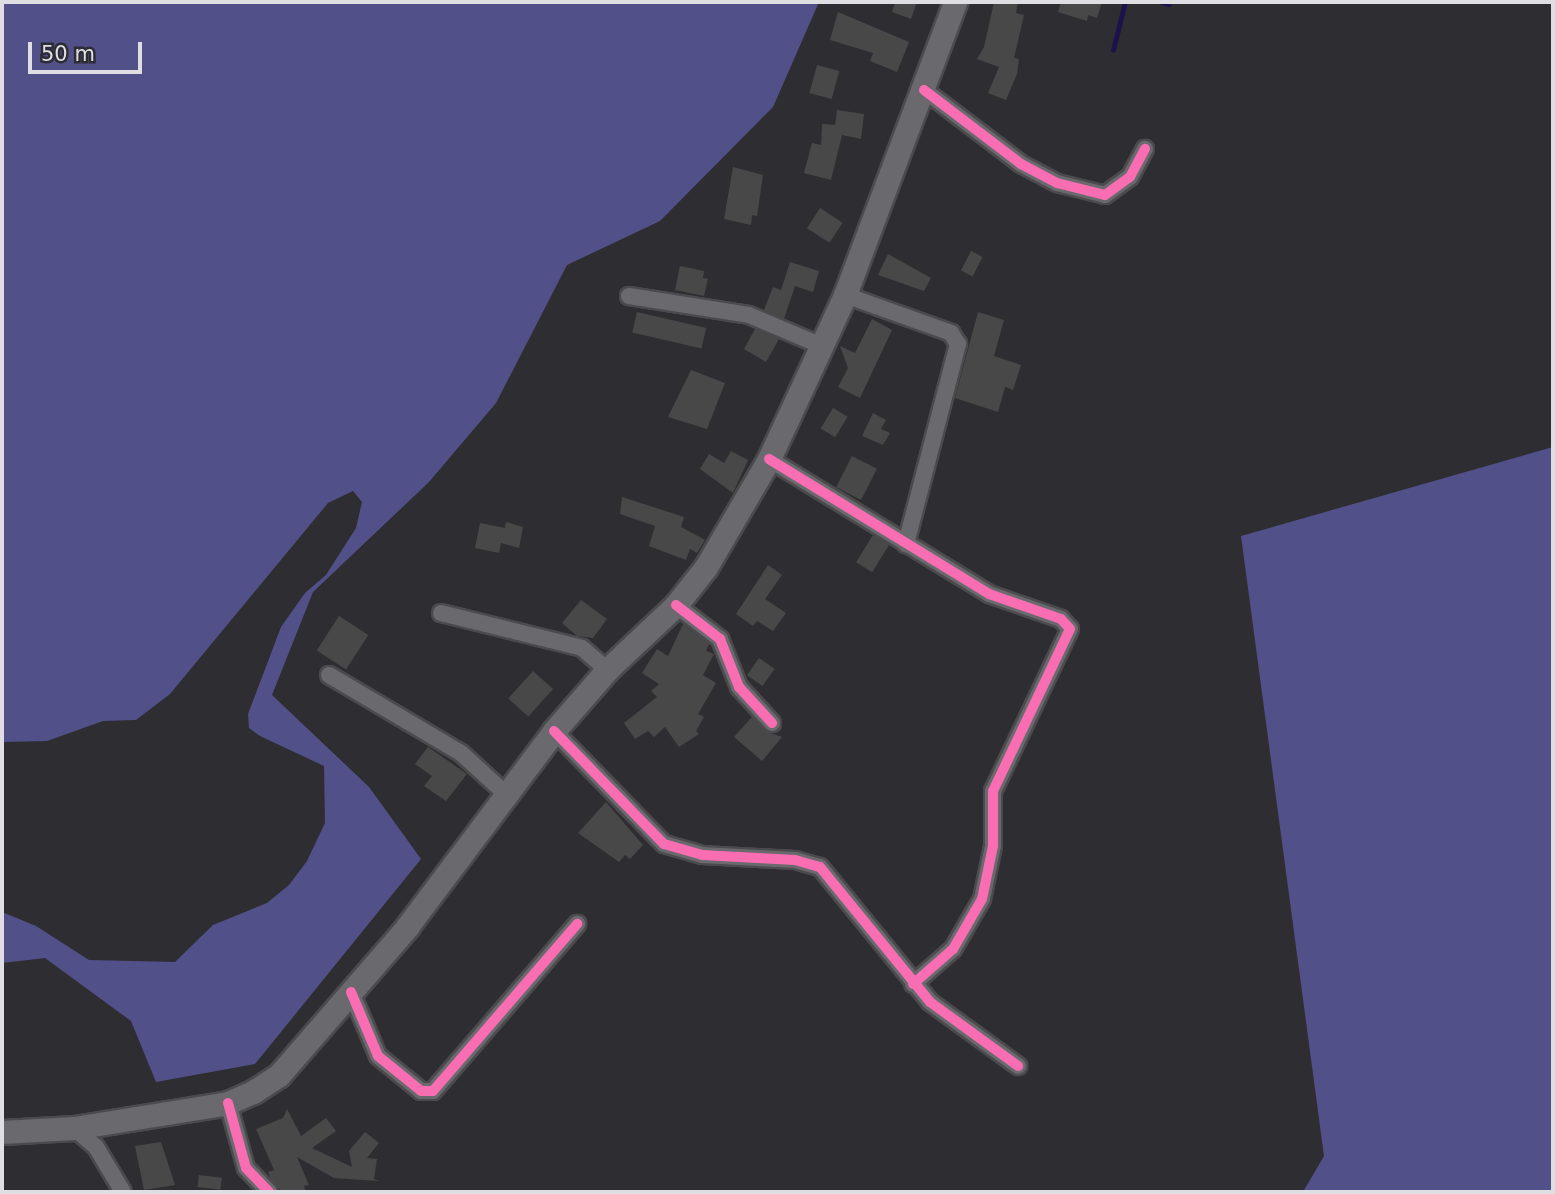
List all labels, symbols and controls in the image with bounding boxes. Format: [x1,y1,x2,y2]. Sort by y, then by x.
scale bar [32,28,145,72]
text: 50 m [41,42,95,66]

